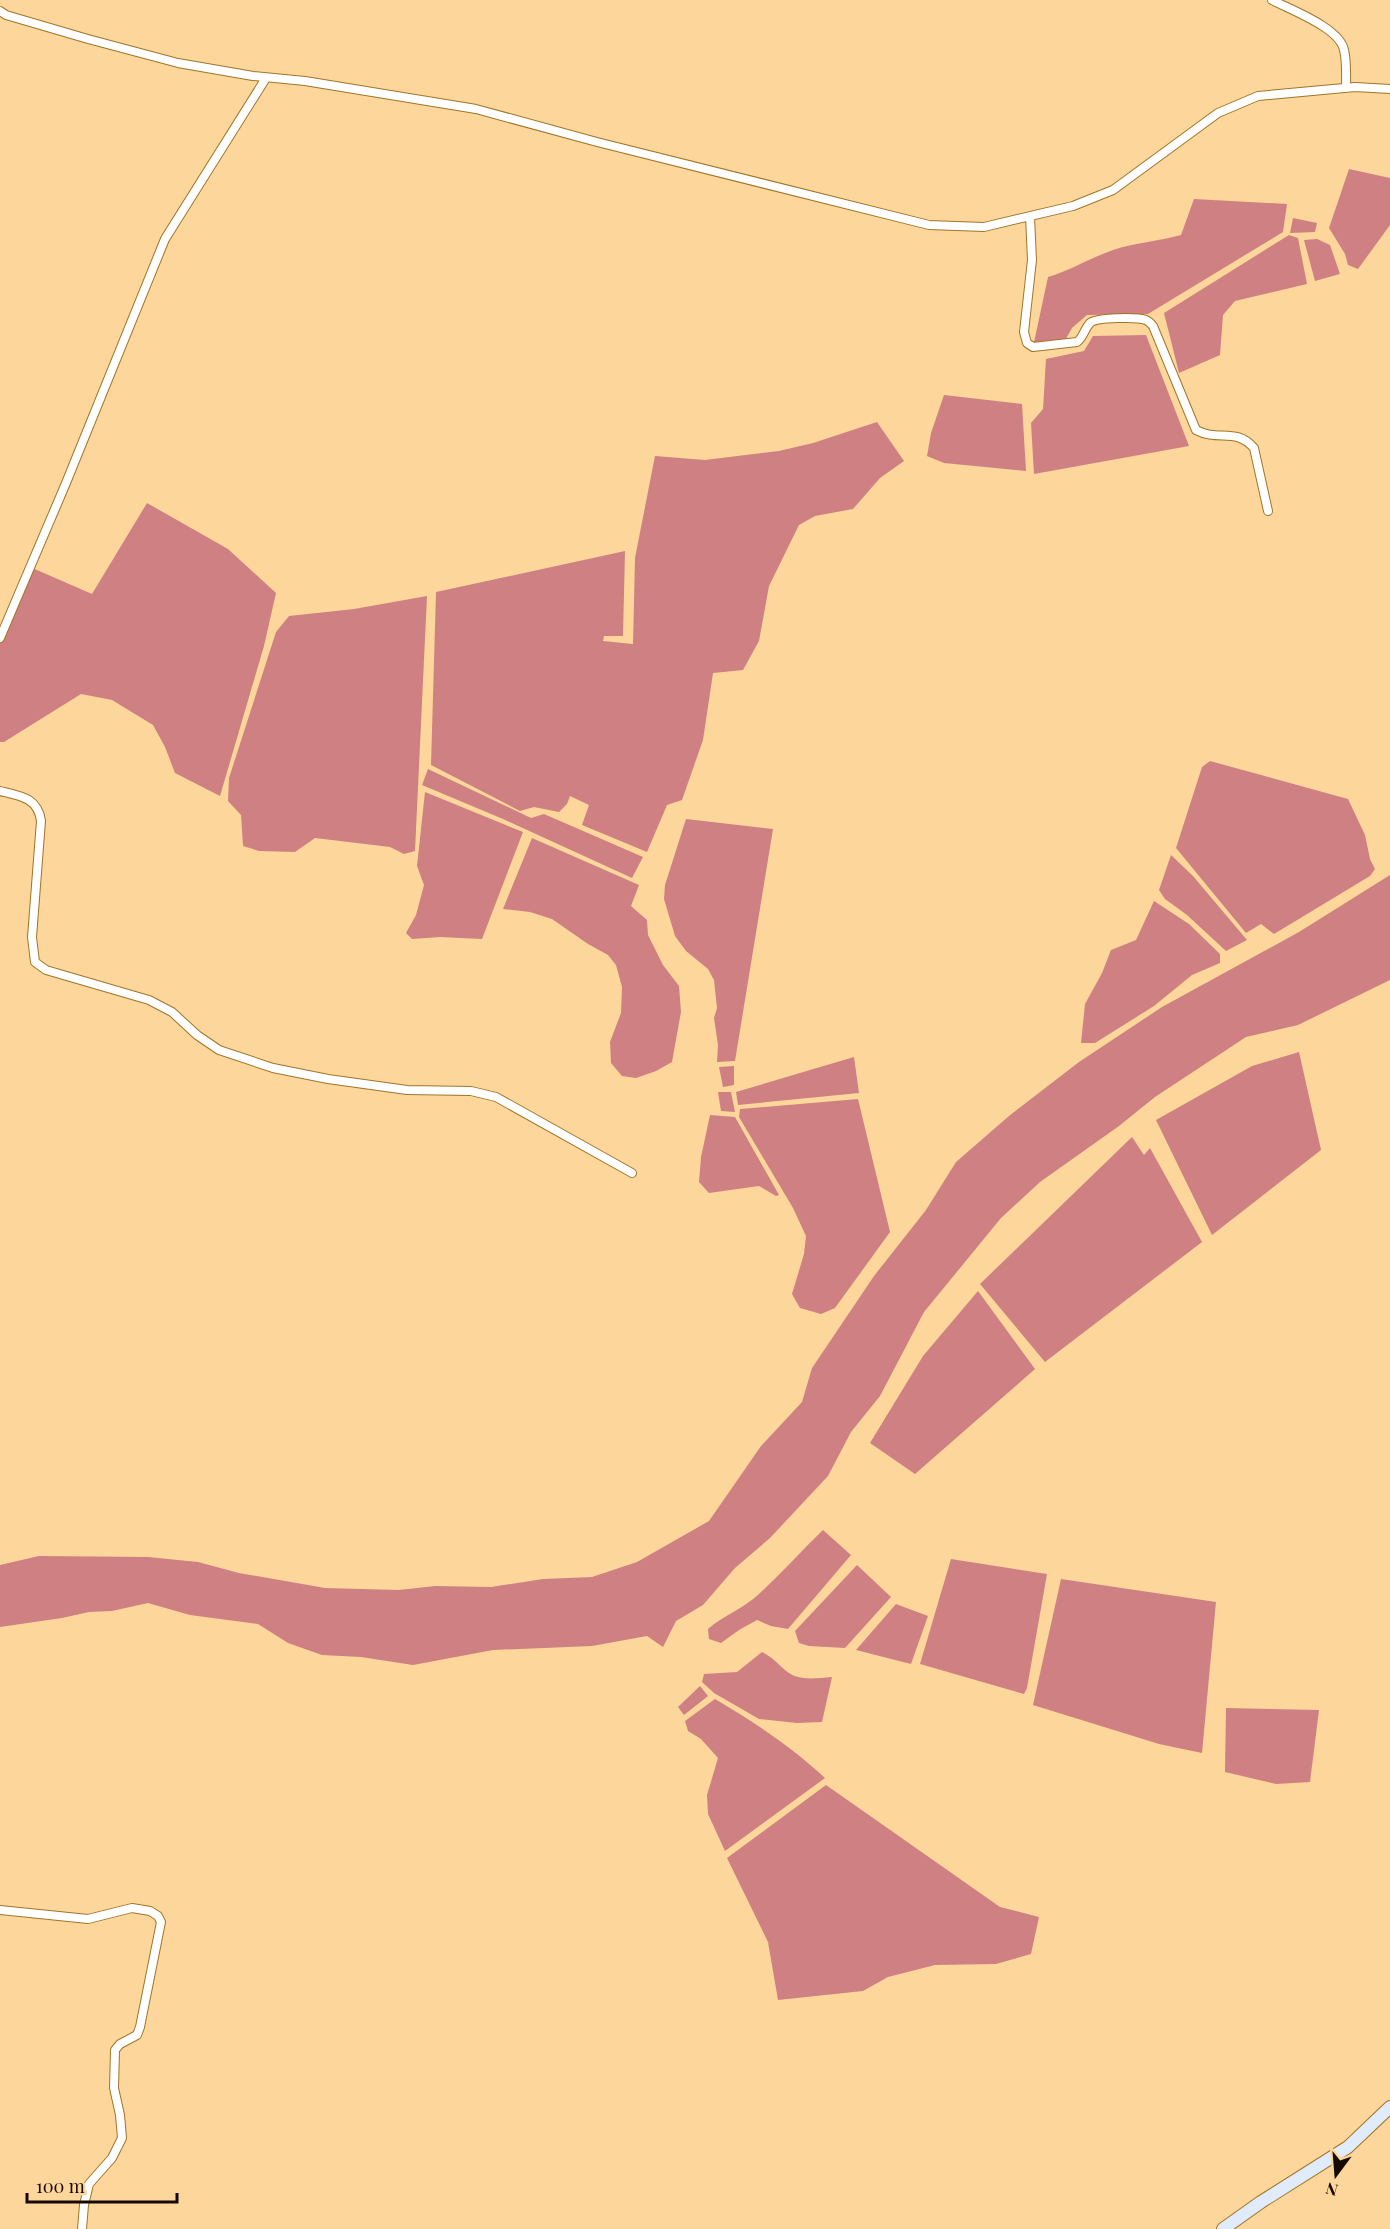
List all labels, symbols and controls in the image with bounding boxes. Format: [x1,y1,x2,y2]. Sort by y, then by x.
north arrow [1306,2145,1366,2205]
scale bar [27,2166,177,2204]
text: 100 m [36,2174,85,2198]
text: N [1323,2178,1340,2202]

